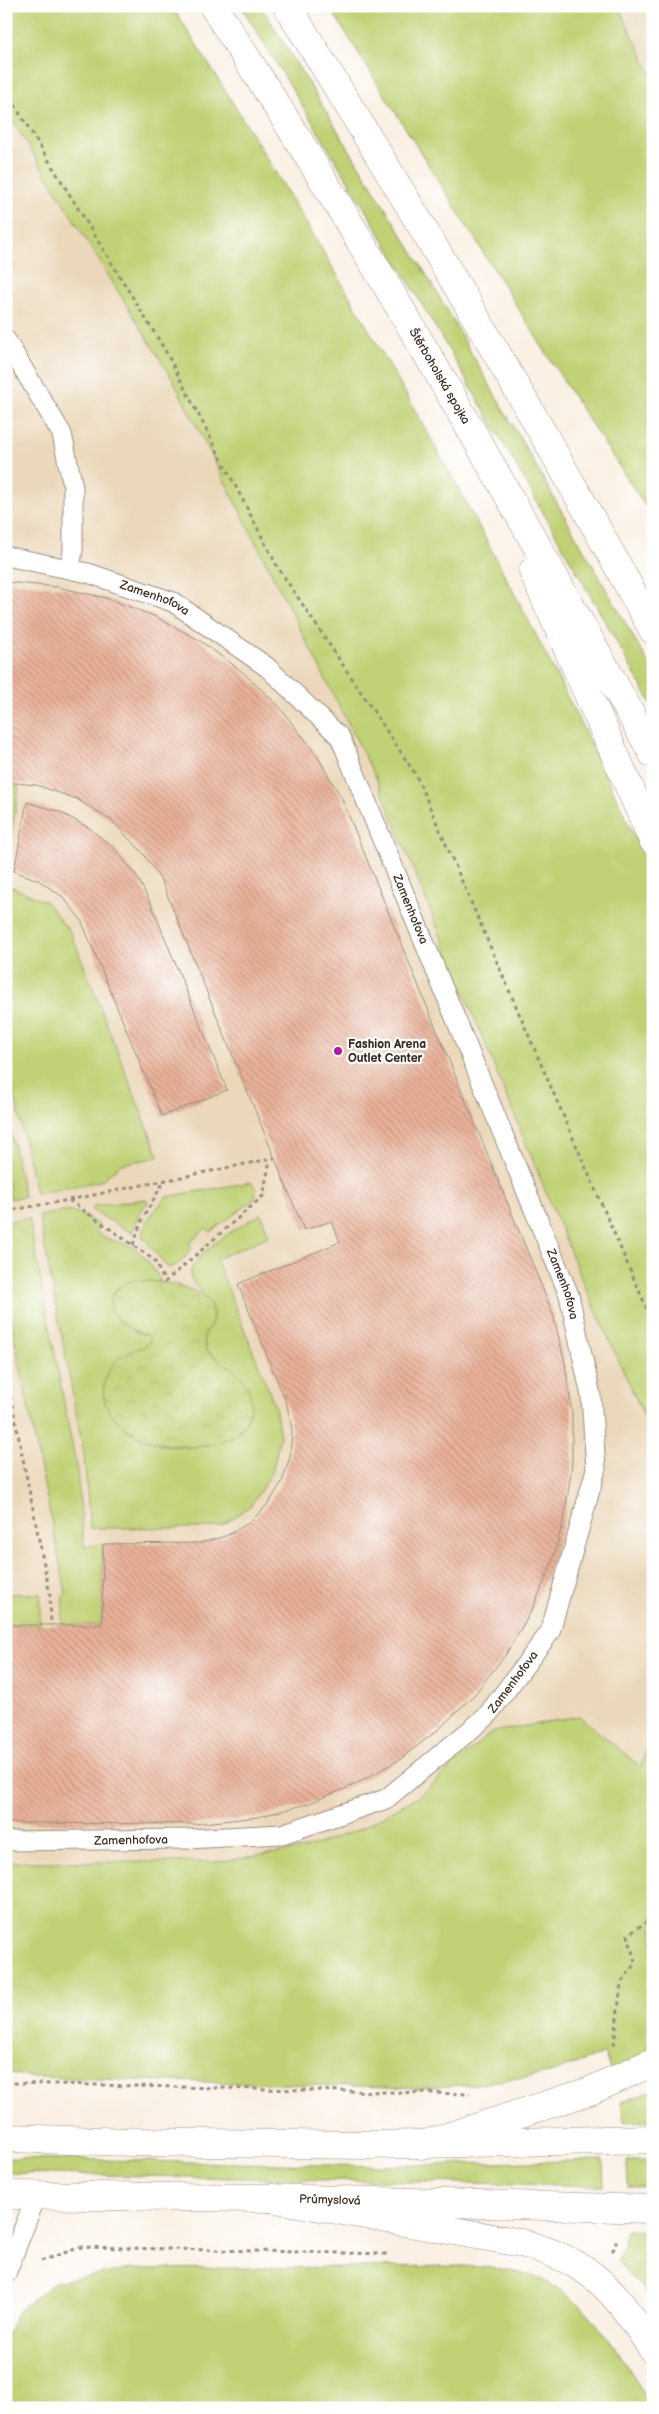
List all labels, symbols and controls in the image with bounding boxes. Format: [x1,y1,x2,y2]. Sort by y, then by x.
street label: Štěrboholská spojka [405,325,473,427]
street label: Zamenhofova [117,577,192,619]
street label: Zamenhofova [389,871,431,946]
place label: Fashion Arena Outlet Center [348,1037,426,1066]
marker: Fashion Arena Outlet Center [332,1045,344,1057]
street label: Zamenhofova [543,1246,581,1321]
street label: Zamenhofova [485,1648,542,1717]
street label: Zamenhofova [93,1832,168,1849]
street label: Průmyslová [299,2192,361,2209]

